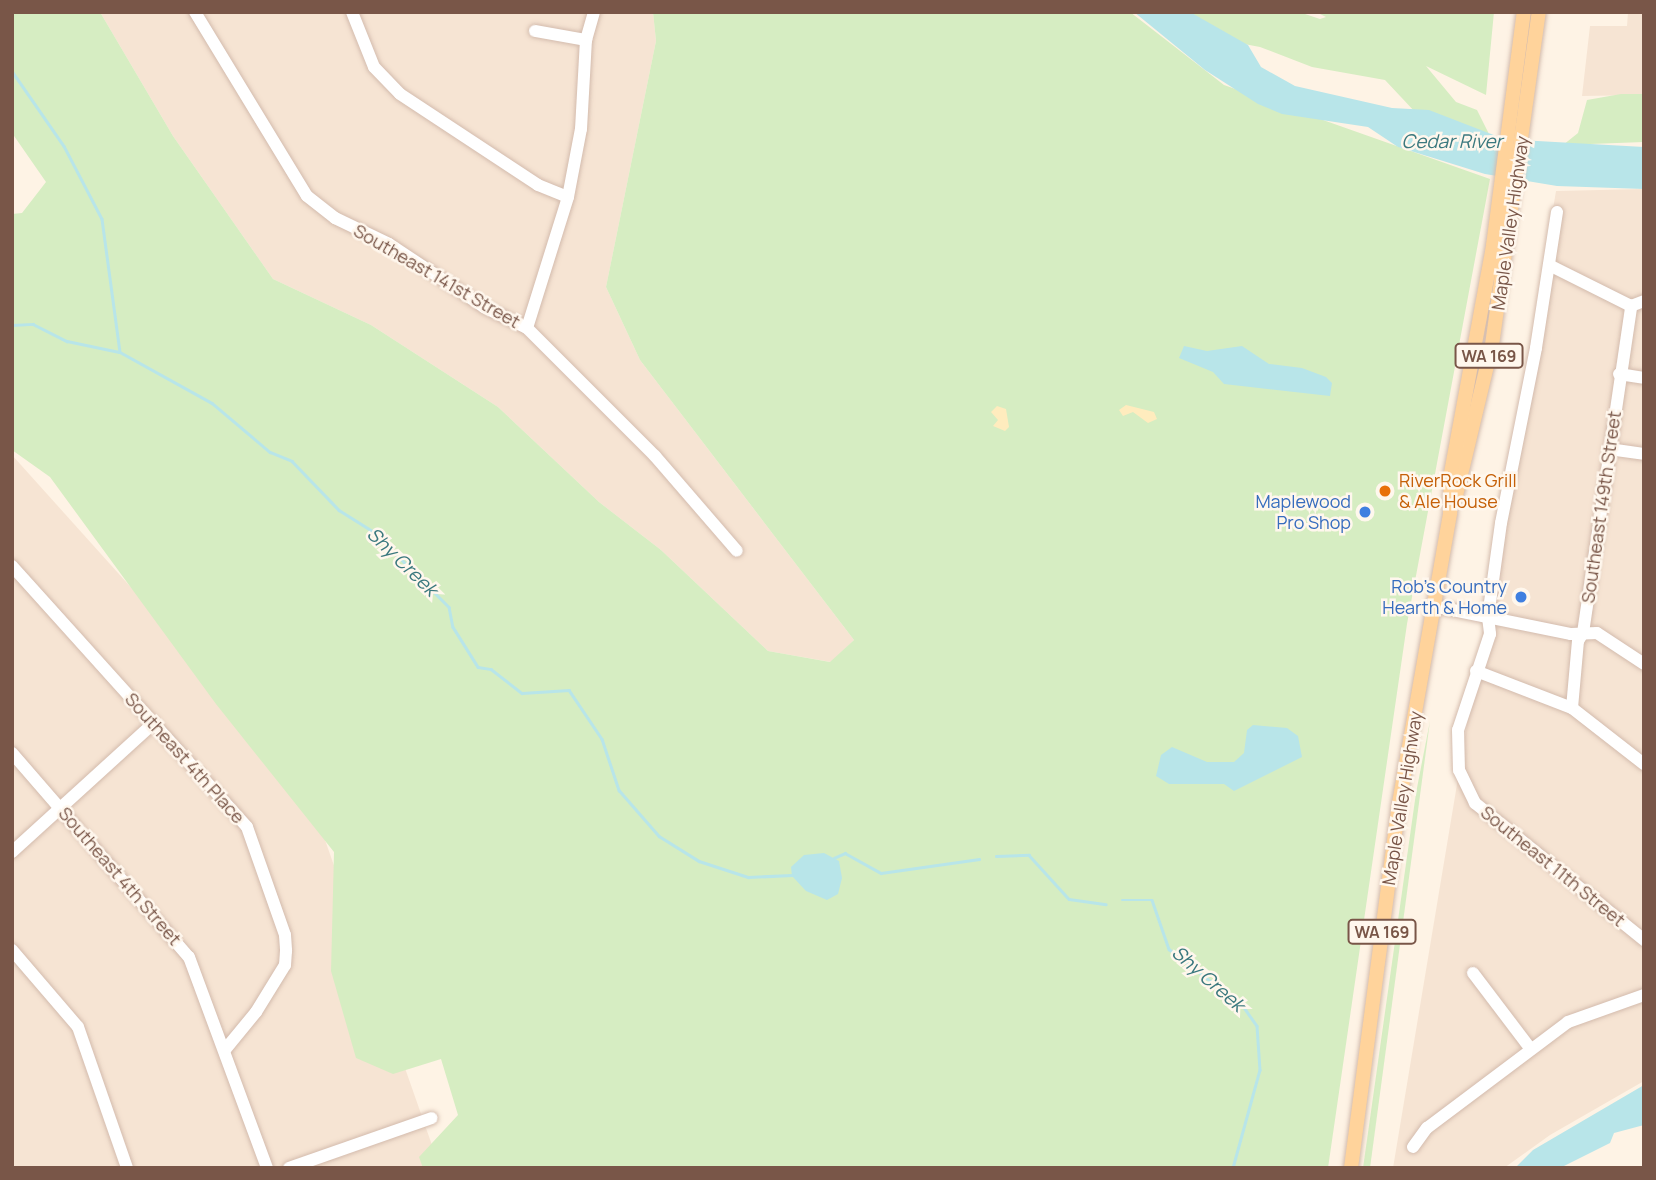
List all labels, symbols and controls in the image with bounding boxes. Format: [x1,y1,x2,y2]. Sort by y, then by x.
water label: Cedar River [1402,131,1502,153]
street label: Maple Valley Highway [1487,134,1533,312]
street label: Southeast 141st Street [350,219,524,333]
road number: WA 169 [1454,344,1524,368]
street label: Southeast 149th Street [1577,409,1625,605]
place label: RiverRock Grill & Ale House [1399,470,1517,512]
marker: RiverRock Grill & Ale House [1377,483,1393,499]
place label: Maplewood Pro Shop [1255,491,1351,534]
marker: Maplewood Pro Shop [1357,504,1373,520]
water label: Shy Creek [362,523,442,601]
place label: Rob's Country Hearth & Home [1382,576,1507,618]
marker: Rob's Country Hearth & Home [1513,589,1529,605]
street label: Southeast 4th Place [121,688,249,828]
street label: Maple Valley Highway [1378,709,1426,887]
street label: Southeast 11th Street [1477,801,1629,931]
street label: Southeast 4th Street [54,803,186,949]
road number: WA 169 [1347,920,1417,944]
water label: Shy Creek [1167,941,1249,1017]

